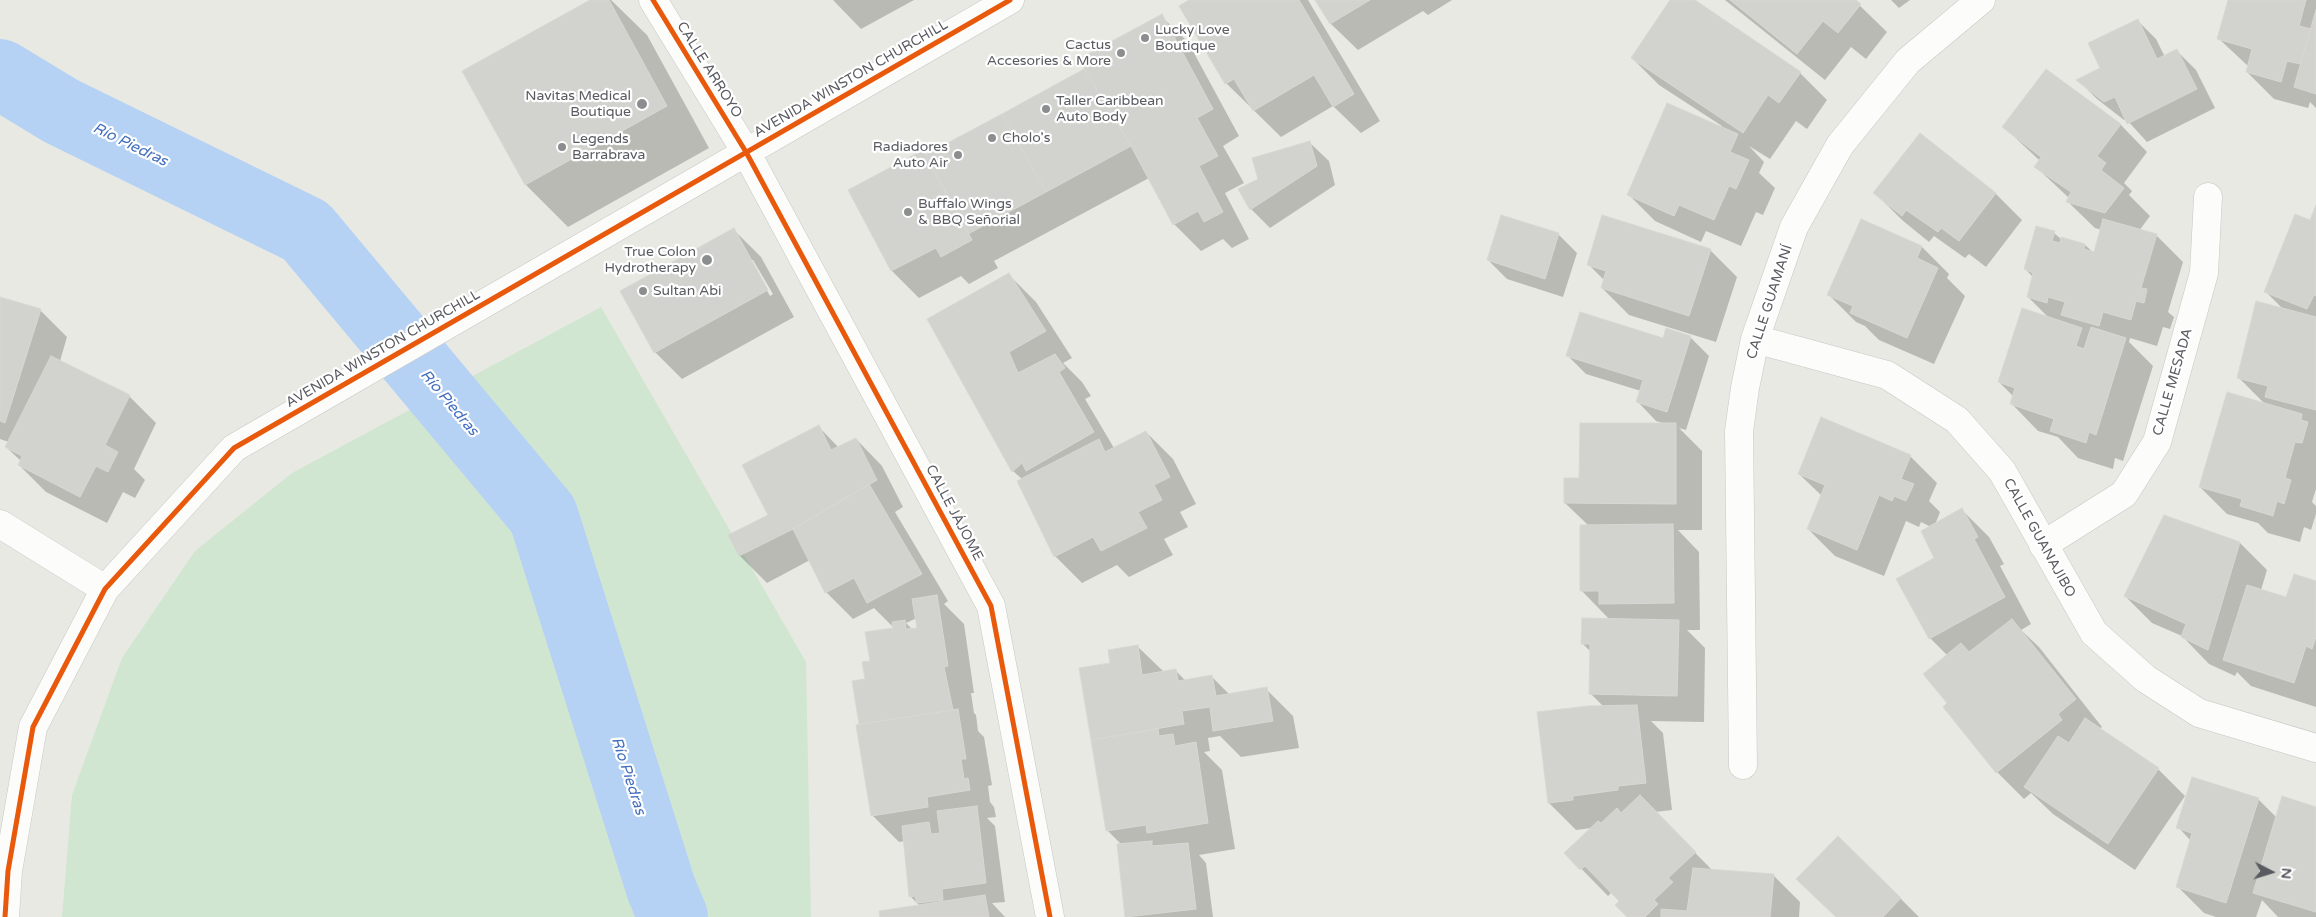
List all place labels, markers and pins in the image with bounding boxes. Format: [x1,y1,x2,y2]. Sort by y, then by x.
place label: Lucky Love Boutique [1155,22,1230,54]
marker: Lucky Love Boutique [1139,32,1151,44]
place label: Cactus Accesories & More [987,37,1111,70]
marker: Cactus Accesories & More [1115,47,1127,59]
place label: Navitas Medical Boutique [525,88,631,120]
place label: Taller Caribbean Auto Body [1056,93,1164,125]
marker: Navitas Medical Boutique [635,97,649,111]
marker: Taller Caribbean Auto Body [1040,103,1052,115]
place label: Cholo's [1002,130,1050,146]
place label: Legends Barrabrava [572,131,645,164]
marker: Cholo's [986,132,998,144]
place label: Radiadores Auto Air [873,139,948,172]
marker: Legends Barrabrava [556,141,568,153]
marker: Radiadores Auto Air [952,149,964,161]
place label: Buffalo Wings & BBQ Señorial [918,196,1020,228]
marker: Buffalo Wings & BBQ Señorial [902,206,914,218]
place label: True Colon Hydrotherapy [604,244,696,276]
marker: True Colon Hydrotherapy [700,253,714,267]
place label: Sultan Abi [653,283,722,299]
marker: Sultan Abi [637,285,649,297]

